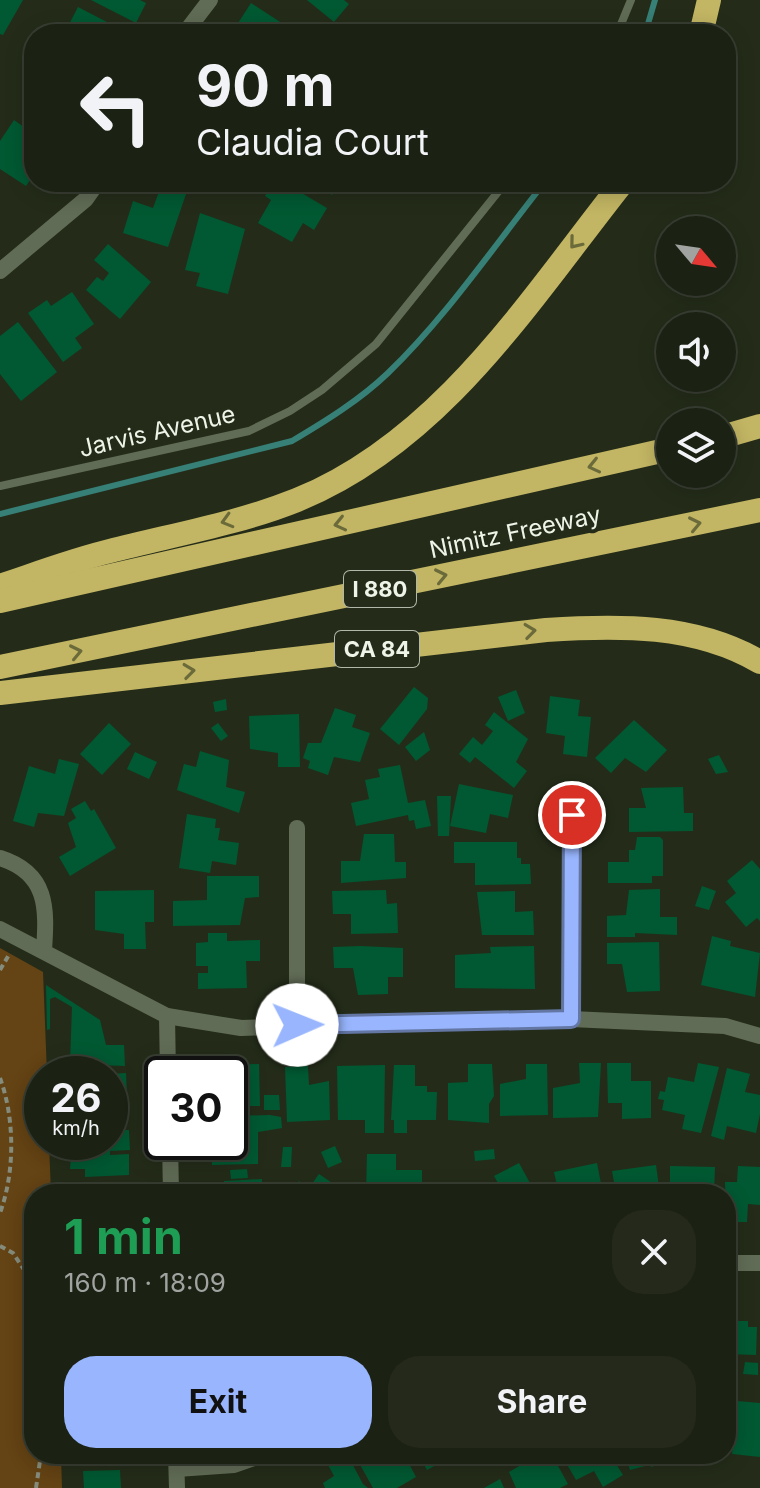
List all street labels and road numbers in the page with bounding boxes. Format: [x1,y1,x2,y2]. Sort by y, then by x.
street label: Jarvis Avenue [76,399,238,463]
street label: Nimitz Freeway [427,500,603,564]
road number: I 880 [344,571,416,607]
road number: CA 84 [335,631,419,667]

